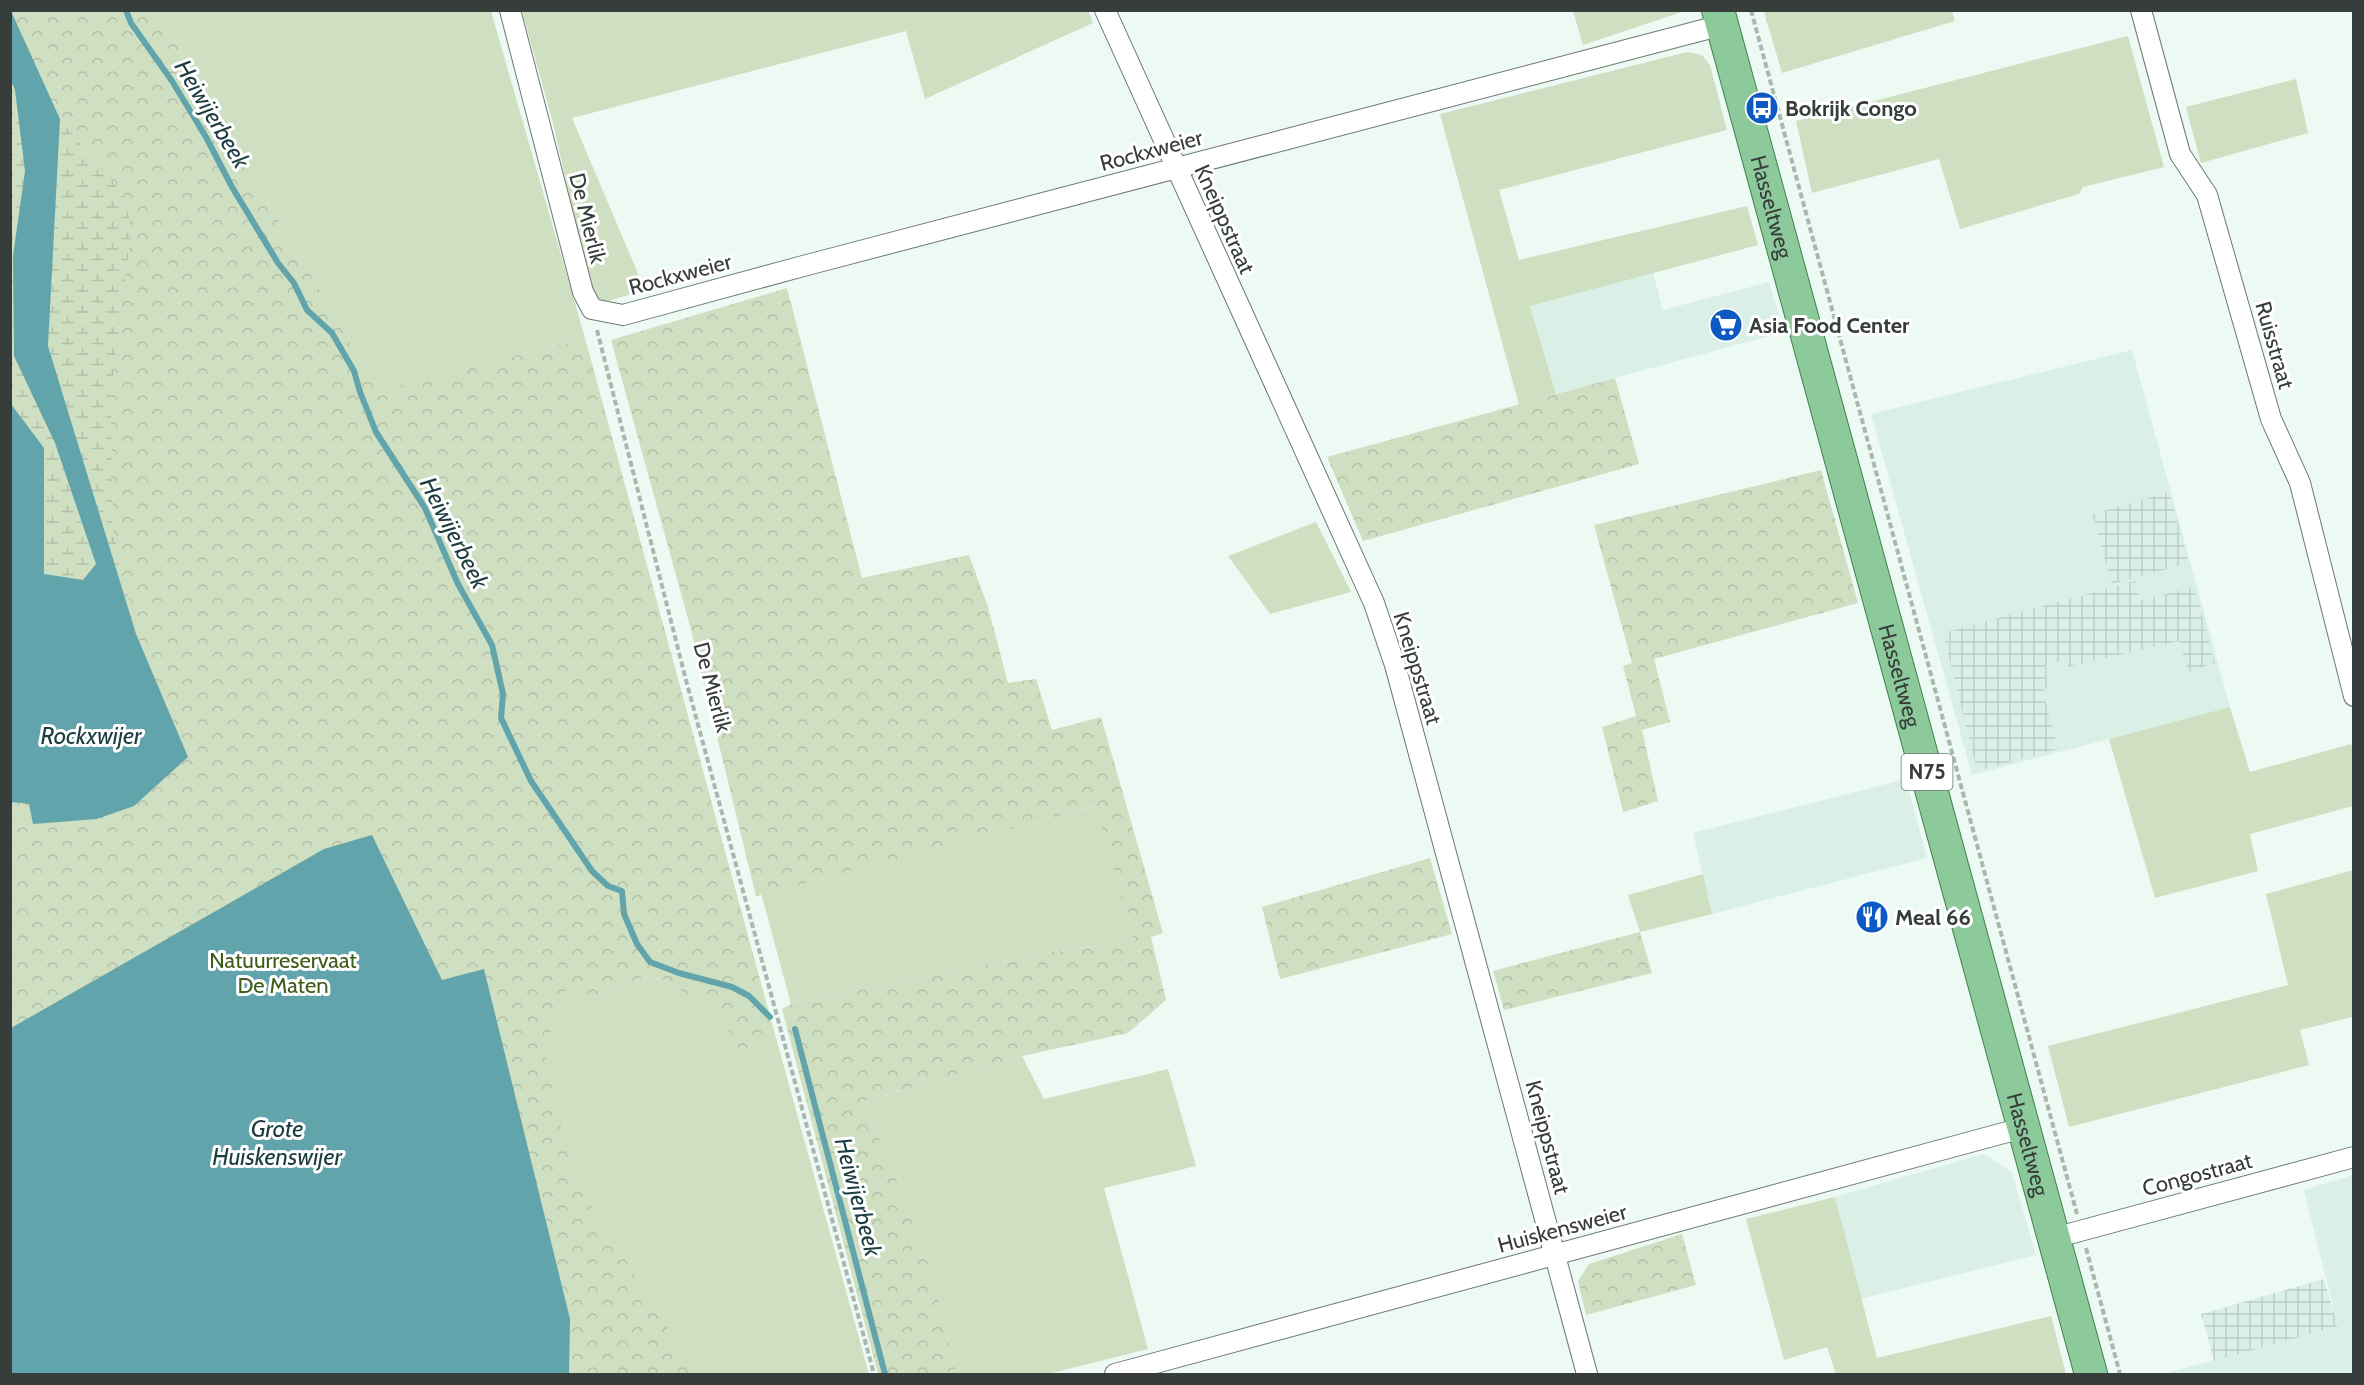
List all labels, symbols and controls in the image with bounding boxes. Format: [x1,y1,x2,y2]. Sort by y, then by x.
water label: Heiwijerbeek [169,54,257,174]
bus stop icon: Bokrijk Congo [1744,90,1780,126]
place label: Bokrijk Congo [1785,95,1917,122]
street label: Rockxweier [1097,124,1205,177]
street label: Hasseltweg [1744,152,1799,263]
street label: Kneippstraat [1188,160,1261,279]
street label: De Mierlik [563,170,612,266]
street label: Rockxweier [626,248,734,301]
street label: Ruisstraat [2249,298,2300,393]
supermarket icon: Asia Food Center [1708,307,1744,343]
place label: Asia Food Center [1749,312,1910,339]
water label: Heiwijerbeek [414,472,495,594]
street label: Kneippstraat [1388,608,1448,729]
street label: Hasseltweg [1873,621,1927,731]
street label: De Mierlik [688,639,738,735]
water label: Rockxwijer [41,721,143,750]
road number: N75 [1902,754,1952,790]
restaurant icon: Meal 66 [1854,899,1890,935]
place label: Meal 66 [1895,904,1971,931]
park label: Natuurreservaat De Maten [209,947,357,999]
street label: Kneippstraat [1519,1077,1576,1198]
street label: Hasseltweg [2001,1090,2055,1200]
water label: Grote Huiskenswijer [212,1114,343,1171]
water label: Heiwijerbeek [829,1134,888,1260]
street label: Congostraat [2139,1147,2255,1202]
street label: Huiskensweier [1495,1198,1630,1259]

